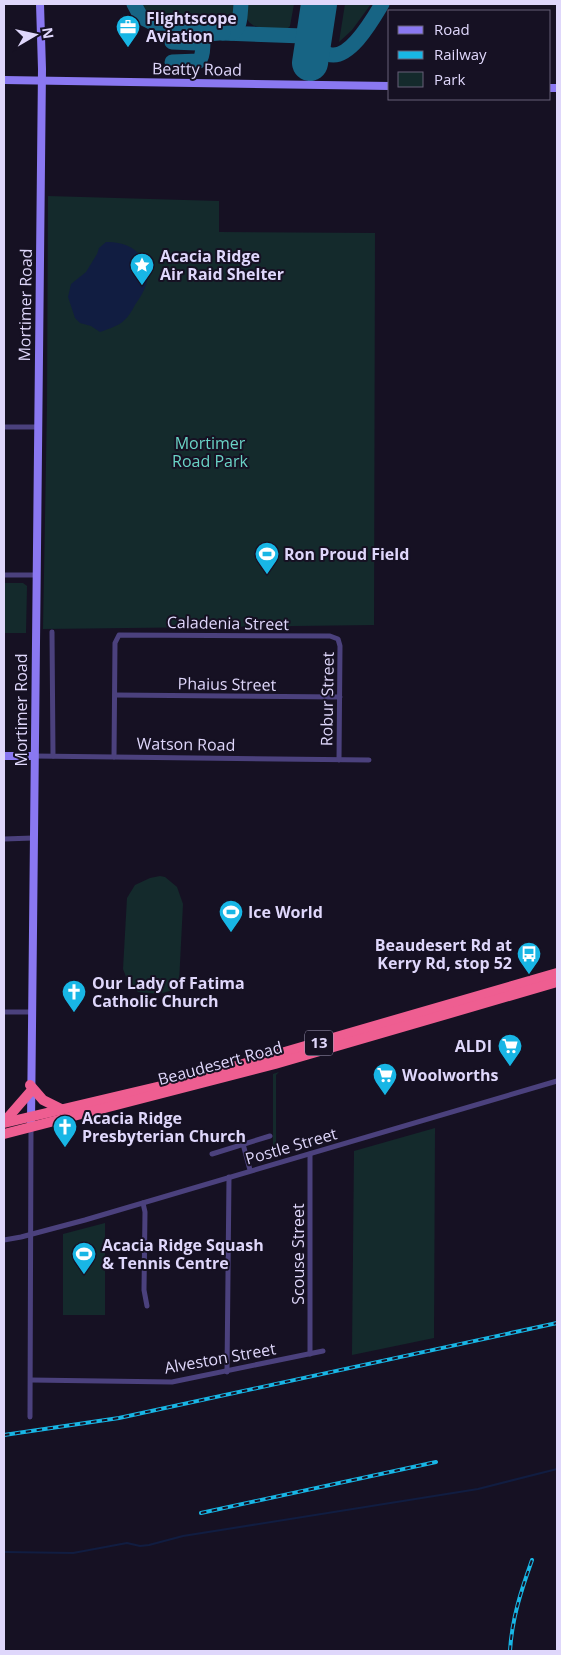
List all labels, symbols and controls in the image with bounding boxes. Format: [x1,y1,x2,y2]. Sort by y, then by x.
place label: Flightscope Aviation [146,7,237,47]
north arrow [10,10,60,60]
legend [388,10,551,100]
office icon: Flightscope Aviation [115,14,141,48]
text: Road [434,19,470,39]
text: N [38,26,59,40]
text: Railway [434,44,487,64]
street label: Beatty Road [152,57,242,81]
text: Park [434,69,465,89]
place label: Acacia Ridge Air Raid Shelter [160,245,284,285]
street label: Mortimer Road [13,248,37,362]
place icon: Acacia Ridge Air Raid Shelter [129,252,155,286]
park label: Mortimer Road Park [172,432,248,472]
sports icon: Ron Proud Field [254,541,280,575]
place label: Ron Proud Field [284,543,409,565]
street label: Caladenia Street [167,611,290,635]
street label: Robur Street [315,651,339,746]
street label: Mortimer Road [10,654,32,766]
street label: Phaius Street [177,672,277,696]
street label: Watson Road [136,732,236,756]
sports icon: Ice World [218,899,244,933]
place label: Ice World [248,901,323,923]
place label: Beaudesert Rd at Kerry Rd, stop 52 [375,934,512,974]
bus stop icon: Beaudesert Rd at Kerry Rd, stop 52 [516,941,542,975]
place label: Our Lady of Fatima Catholic Church [92,972,245,1012]
church icon: Our Lady of Fatima Catholic Church [61,979,87,1013]
road number: 13 [305,1030,333,1056]
supermarket icon: ALDI [497,1033,523,1067]
place label: ALDI [455,1035,492,1057]
street label: Beaudesert Road [155,1036,285,1090]
supermarket icon: Woolworths [372,1062,398,1096]
place label: Woolworths [402,1064,498,1086]
place label: Acacia Ridge Presbyterian Church [82,1107,246,1147]
church icon: Acacia Ridge Presbyterian Church [52,1114,78,1148]
street label: Postle Street [243,1122,340,1170]
street label: Scouse Street [287,1203,309,1305]
place label: Acacia Ridge Squash & Tennis Centre [102,1234,264,1274]
sports icon: Acacia Ridge Squash & Tennis Centre [71,1241,97,1275]
street label: Alveston Street [163,1337,278,1379]

